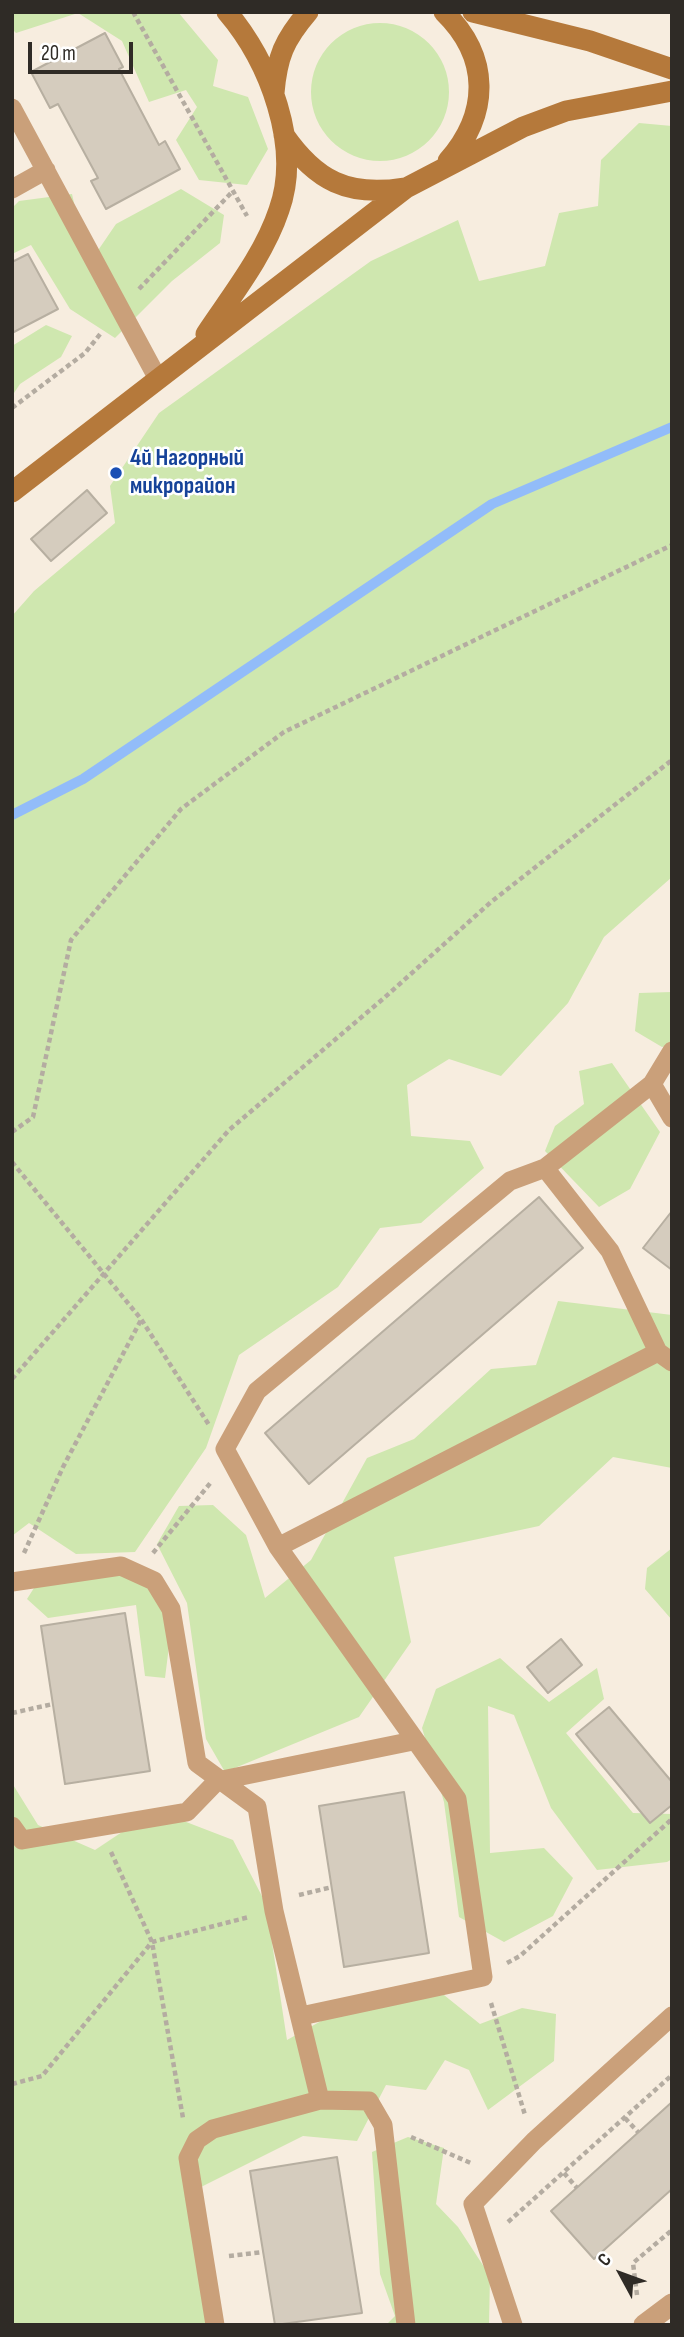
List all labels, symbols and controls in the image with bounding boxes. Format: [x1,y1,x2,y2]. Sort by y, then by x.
scale bar [32,28,136,72]
text: 20 m [41,41,76,66]
place label: 4й Нагорный микрорайон [130,445,244,501]
marker: 4й Нагорный микрорайон [108,465,124,481]
north arrow [586,2239,656,2309]
text: С [593,2249,617,2271]

